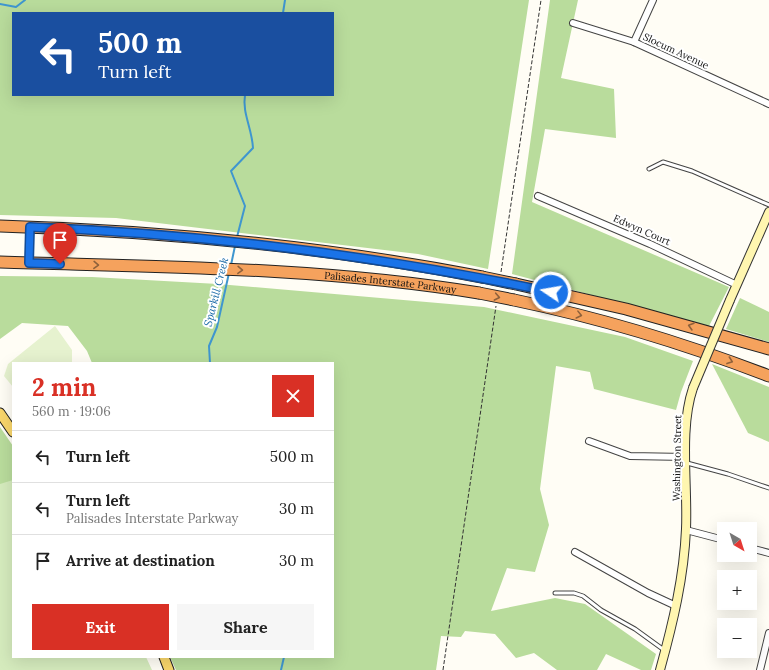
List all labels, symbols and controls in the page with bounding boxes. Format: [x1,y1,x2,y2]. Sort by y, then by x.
text: 500 m [98,25,182,61]
icon: left [32,28,84,80]
street label: Slocum Avenue [641,30,711,72]
text: Turn left [98,60,171,83]
street label: Edwyn Court [611,212,673,248]
pin [43,223,77,264]
icon: arrive [49,229,71,251]
water label: Sparkill Creek [201,256,231,328]
one-way arrow [93,261,99,269]
one-way arrow [237,266,243,274]
street label: Palisades Interstate Parkway [324,268,458,296]
position arrow [530,271,572,313]
one-way arrow [494,292,500,300]
one-way arrow [576,310,583,319]
one-way arrow [688,322,695,331]
one-way arrow [727,356,734,365]
text: 2 min [32,372,96,403]
button: close [272,375,314,417]
text: 560 m · 19:06 [32,403,111,420]
street label: Washington Street [670,415,684,501]
icon: left [32,446,54,468]
text: Turn left [66,447,130,466]
text: 500 m [270,447,314,466]
text: Turn left [66,491,130,510]
icon: left [32,498,54,520]
text: 30 m [279,499,314,518]
text: Palisades Interstate Parkway [66,510,238,527]
north arrow [717,522,757,562]
map controls [717,522,757,658]
icon: arrive [32,550,54,572]
text: Arrive at destination [66,551,215,570]
text: 30 m [279,551,314,570]
button: + [717,570,757,610]
button: Exit [32,604,169,650]
button: Share [177,604,314,650]
button: − [717,618,757,658]

